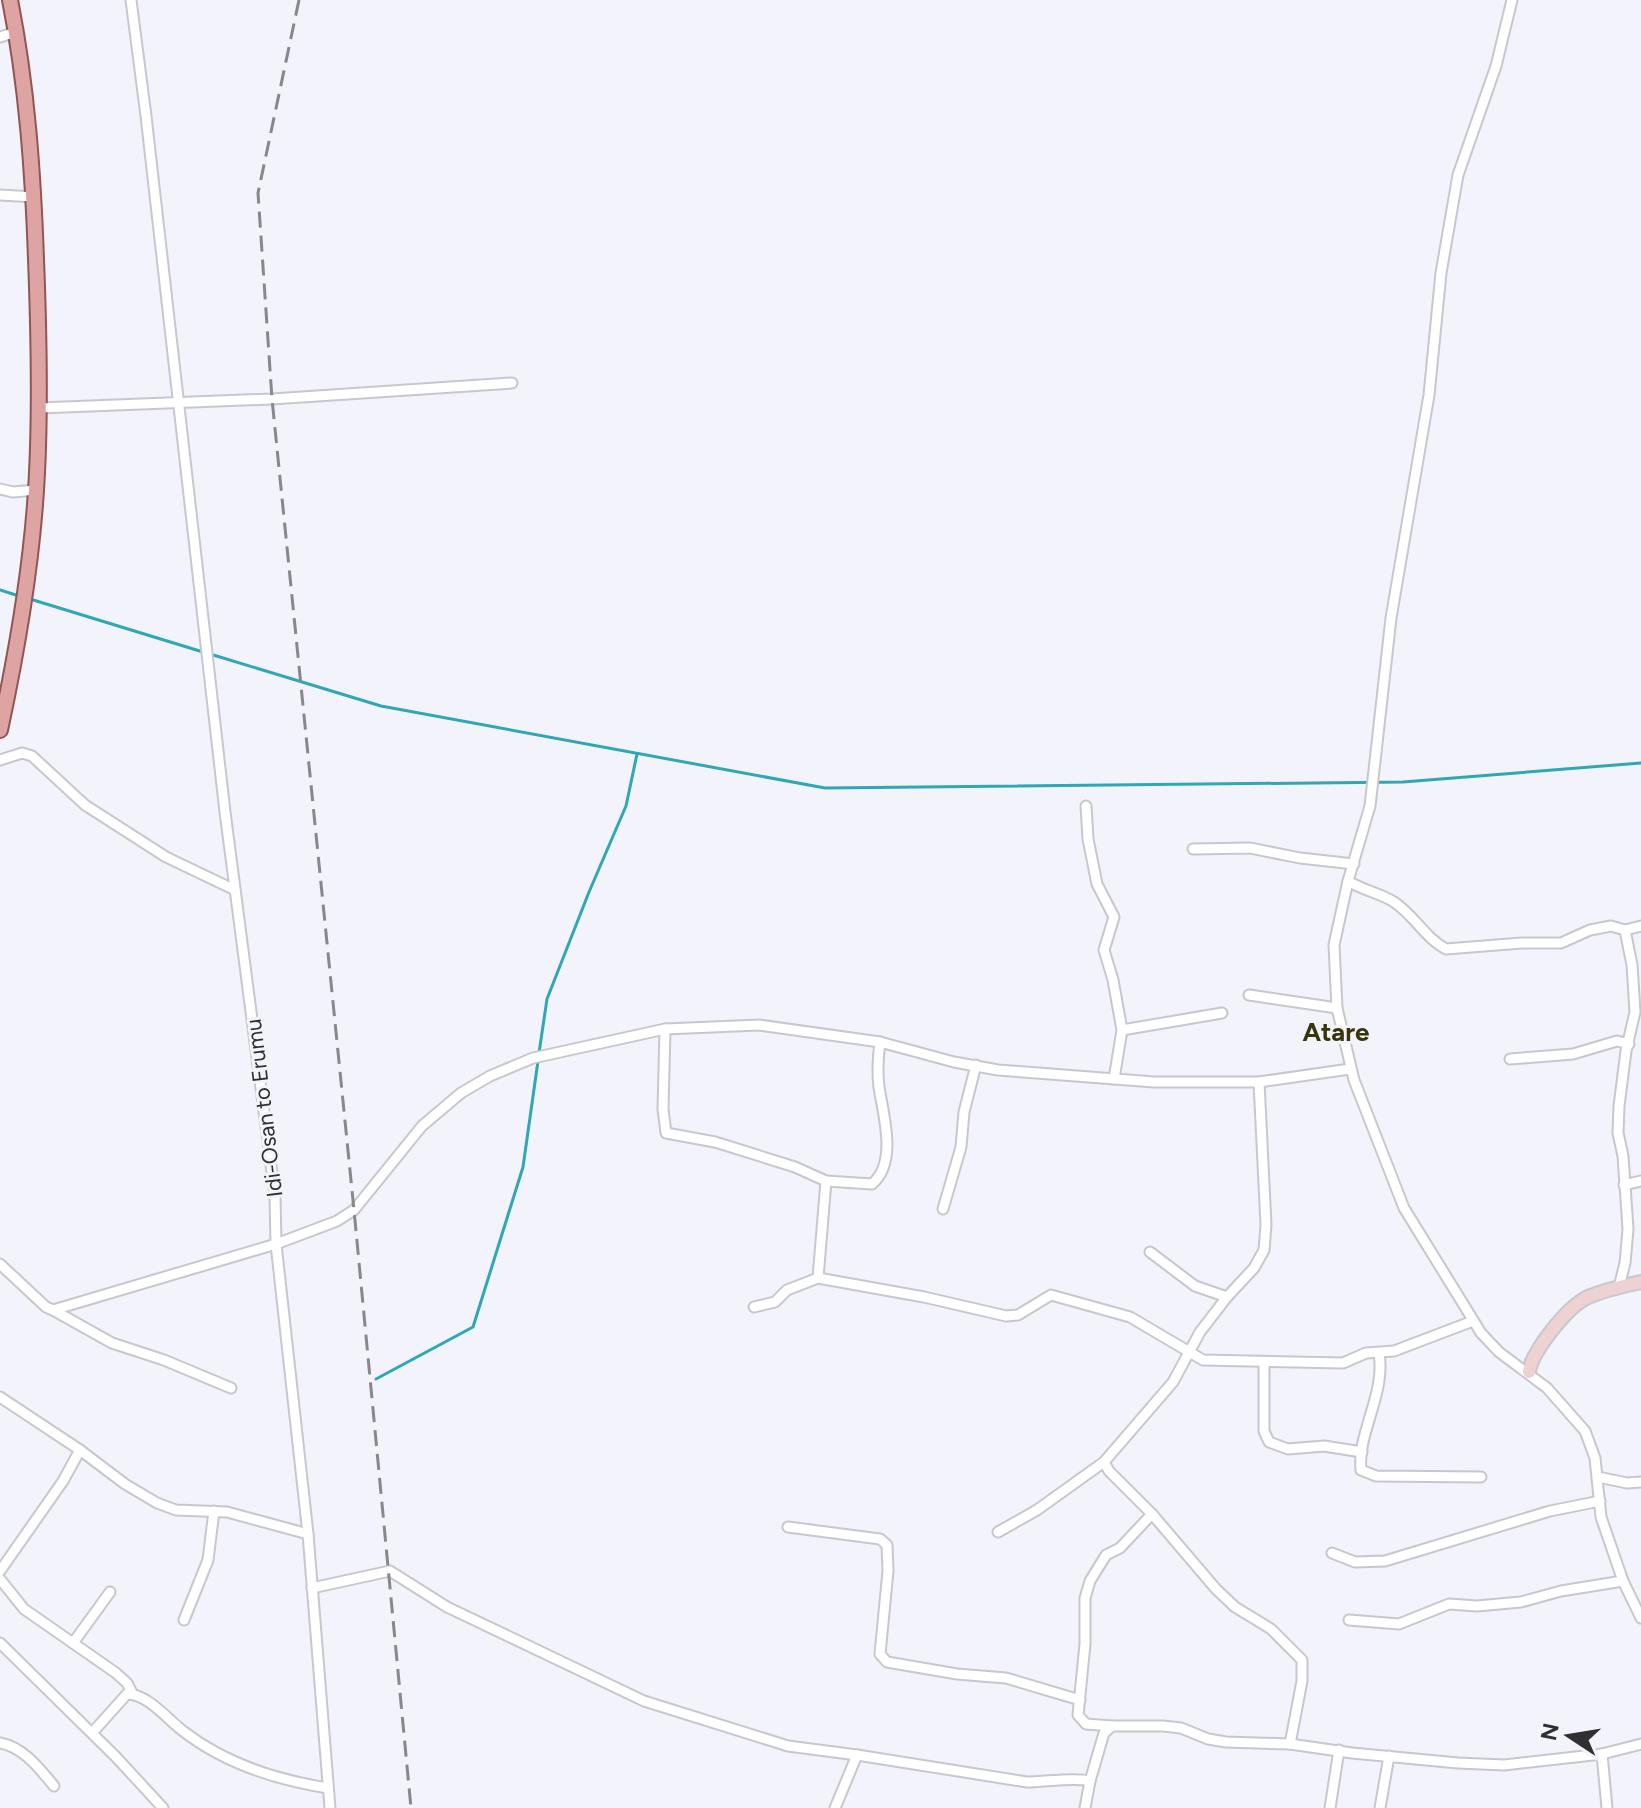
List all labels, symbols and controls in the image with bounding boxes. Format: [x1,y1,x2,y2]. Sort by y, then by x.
district label: Atare [1303,1016,1369,1048]
street label: Idi-Osan to Erumu [240,1017,288,1199]
north arrow [1529,1696,1609,1776]
text: N [1535,1721,1565,1743]

